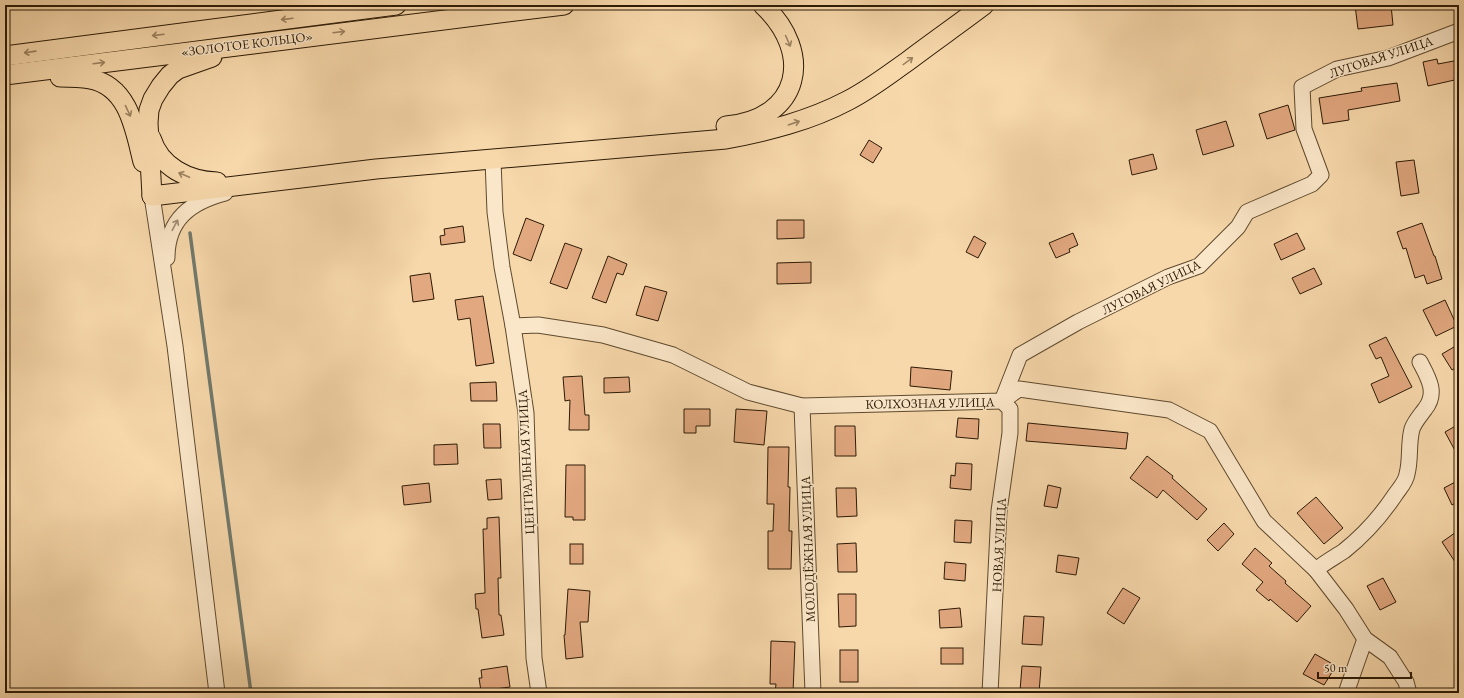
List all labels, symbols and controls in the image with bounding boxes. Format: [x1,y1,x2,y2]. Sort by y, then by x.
one-way arrow [281,15,294,23]
street label: «ЗОЛОТОЕ КОЛЬЦО» [180,27,314,61]
one-way arrow [332,28,345,36]
one-way arrow [152,31,165,39]
street label: ЛУГОВАЯ УЛИЦА [1327,32,1436,82]
one-way arrow [785,34,793,46]
one-way arrow [24,48,37,56]
one-way arrow [902,57,913,65]
one-way arrow [92,59,105,67]
one-way arrow [125,104,132,116]
one-way arrow [788,119,801,126]
one-way arrow [178,170,190,178]
one-way arrow [171,219,179,231]
street label: ЛУГОВАЯ УЛИЦА [1099,255,1204,318]
street label: ЦЕНТРАЛЬНАЯ УЛИЦА [514,388,538,535]
street label: КОЛХОЗНАЯ УЛИЦА [865,393,996,413]
street label: МОЛОДЁЖНАЯ УЛИЦА [797,475,819,622]
street label: НОВАЯ УЛИЦА [988,496,1010,593]
scale bar [1318,654,1411,680]
text: 50 m [1324,660,1348,676]

